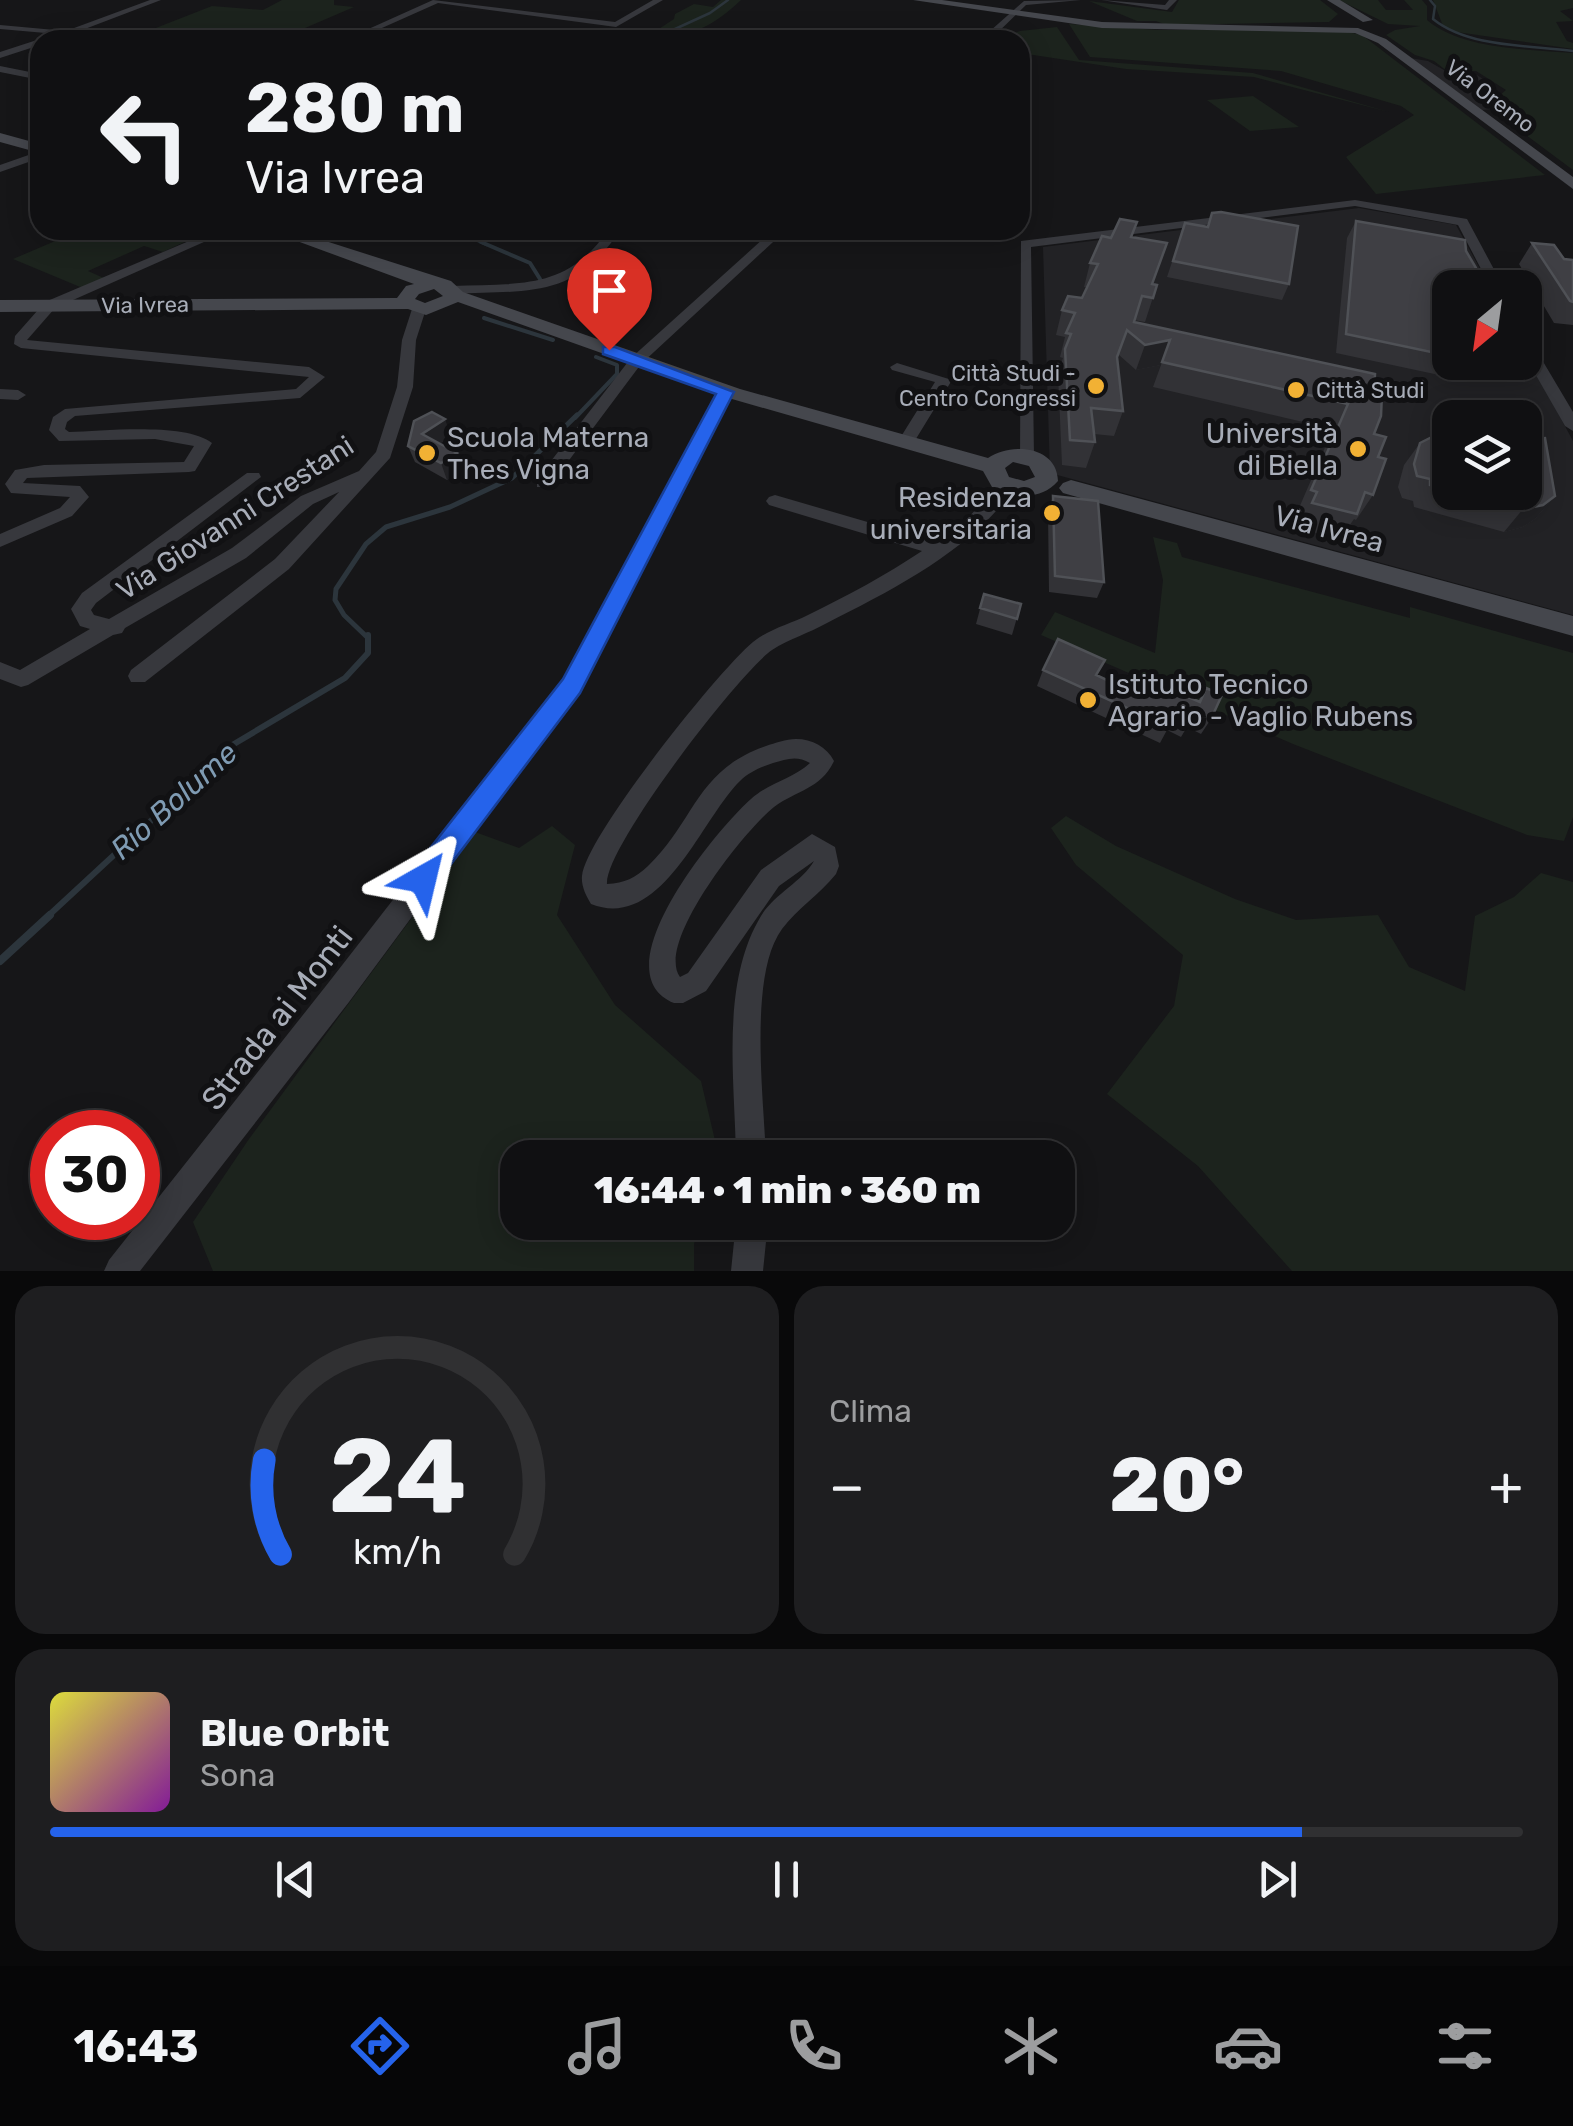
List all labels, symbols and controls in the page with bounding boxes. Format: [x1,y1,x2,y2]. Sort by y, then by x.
street label: Via Oremo [1440,54,1540,138]
text: 280 m [245,67,465,150]
icon: left [80,70,210,200]
text: Via Ivrea [245,151,425,204]
pin [567,248,652,351]
icon: arrive [582,263,637,318]
north arrow [1432,270,1542,380]
map controls [1432,270,1542,510]
street label: Via Ivrea [101,291,189,319]
place label: Città Studi - Centro Congressi [899,360,1076,412]
marker: Città Studi - Centro Congressi [1085,375,1107,397]
place label: Città Studi [1316,377,1425,404]
marker: Città Studi [1285,379,1307,401]
button: layers [1432,400,1542,510]
place label: Università di Biella [1206,417,1338,482]
place label: Scuola Materna Thes Vigna [447,421,649,486]
street label: Via Giovanni Crestani [110,429,360,607]
marker: Università di Biella [1347,438,1369,460]
marker: Scuola Materna Thes Vigna [416,442,438,464]
place label: Residenza universitaria [870,481,1032,546]
street label: Via Ivrea [1271,499,1387,559]
marker: Residenza universitaria [1041,502,1063,524]
place label: Istituto Tecnico Agrario - Vaglio Rubens [1108,668,1413,733]
marker: Istituto Tecnico Agrario - Vaglio Rubens [1077,689,1099,711]
water label: Rio Bolume [103,735,245,867]
position arrow [371,827,475,931]
street label: Strada ai Monti [193,918,361,1118]
speed limit sign: 30 [30,1110,160,1240]
text: 16:44 · 1 min · 360 m [594,1167,981,1213]
text: Clima [829,1392,912,1430]
text: 24 [328,1415,466,1538]
text: 20° [1109,1441,1244,1530]
text: − [829,1454,865,1519]
text: + [1489,1454,1523,1519]
text: km/h [352,1531,442,1573]
text: Blue Orbit [200,1710,390,1756]
text: Sona [200,1756,275,1794]
icon: previous [268,1852,323,1907]
icon: pause [759,1852,814,1907]
icon: next [1250,1852,1305,1907]
icon: directions [345,2011,415,2081]
icon: music [562,2011,632,2081]
icon: phone [779,2011,849,2081]
icon: climate [996,2011,1066,2081]
icon: car [1213,2011,1283,2081]
icon: filters [1430,2011,1500,2081]
text: 16:43 [73,2020,199,2073]

